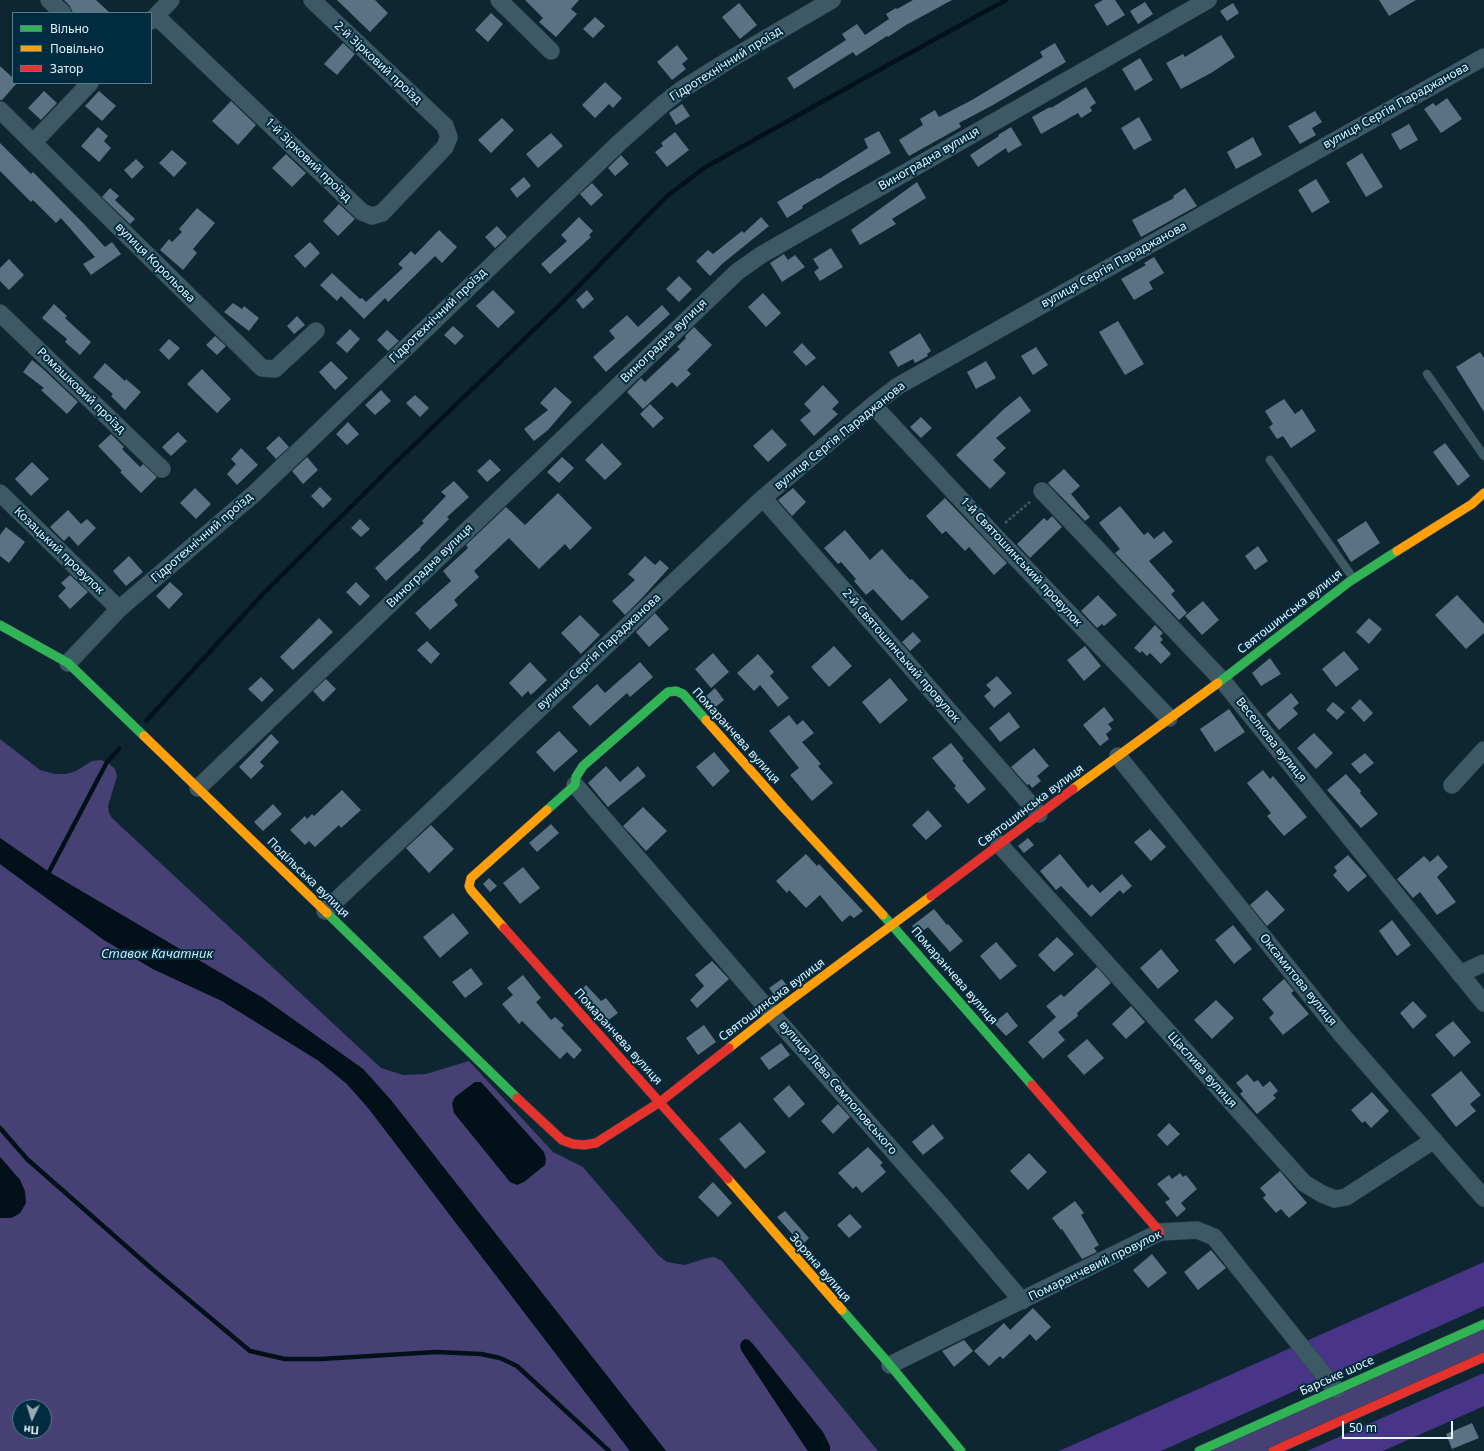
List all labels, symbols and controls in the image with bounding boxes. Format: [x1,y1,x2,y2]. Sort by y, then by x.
legend [12,12,152,84]
street label: 2-й Зірковий проїзд [331,19,425,107]
text: Вільно [50,20,89,37]
street label: Гідротехнічний проїзд [667,24,785,104]
text: Повільно [50,40,104,57]
text: Затор [50,60,83,77]
street label: вулиця Сергія Параджанова [1321,60,1471,152]
street label: 1-й Зірковий проїзд [262,115,354,205]
street label: Виноградна вулиця [876,124,982,194]
street label: вулиця Сергія Параджанова [1039,219,1189,311]
street label: вулиця Корольова [112,220,198,306]
street label: Гідротехнічний проїзд [386,266,490,366]
street label: Виноградна вулиця [618,296,710,386]
street label: Ромашковий проїзд [34,345,128,437]
street label: вулиця Сергія Параджанова [772,379,908,493]
street label: Гідротехнічний проїзд [148,490,256,586]
street label: 1-й Святошинський провулок [957,494,1085,630]
street label: Козацький провулок [11,504,107,598]
street label: Виноградна вулиця [384,521,476,611]
street label: Святошинська вулиця [1235,567,1345,657]
street label: 2-й Святошинський провулок [839,586,963,726]
street label: вулиця Сергія Параджанова [534,591,664,713]
street label: Помаранчева вулиця [689,685,783,787]
street label: Веселкова вулиця [1232,695,1310,785]
street label: Святошинська вулиця [975,761,1087,851]
street label: Подільська вулиця [264,835,352,921]
street label: Помаранчева вулиця [908,924,1000,1028]
street label: Оксамитова вулиця [1256,931,1340,1029]
water label: Ставок Качатник [101,946,213,962]
street label: Святошинська вулиця [716,955,828,1045]
street label: Помаранчева вулиця [571,986,665,1088]
street label: вулиця Лева Семполовського [776,1018,900,1158]
street label: Щаслива вулиця [1164,1029,1240,1111]
street label: Помаранчевий провулок [1026,1228,1164,1304]
street label: Зоряна вулиця [786,1231,854,1305]
street label: Барське шосе [1298,1353,1376,1399]
north arrow [12,1399,52,1439]
scale bar [1344,1413,1455,1439]
text: 50 m [1349,1419,1377,1436]
text: Пн [23,1422,40,1438]

